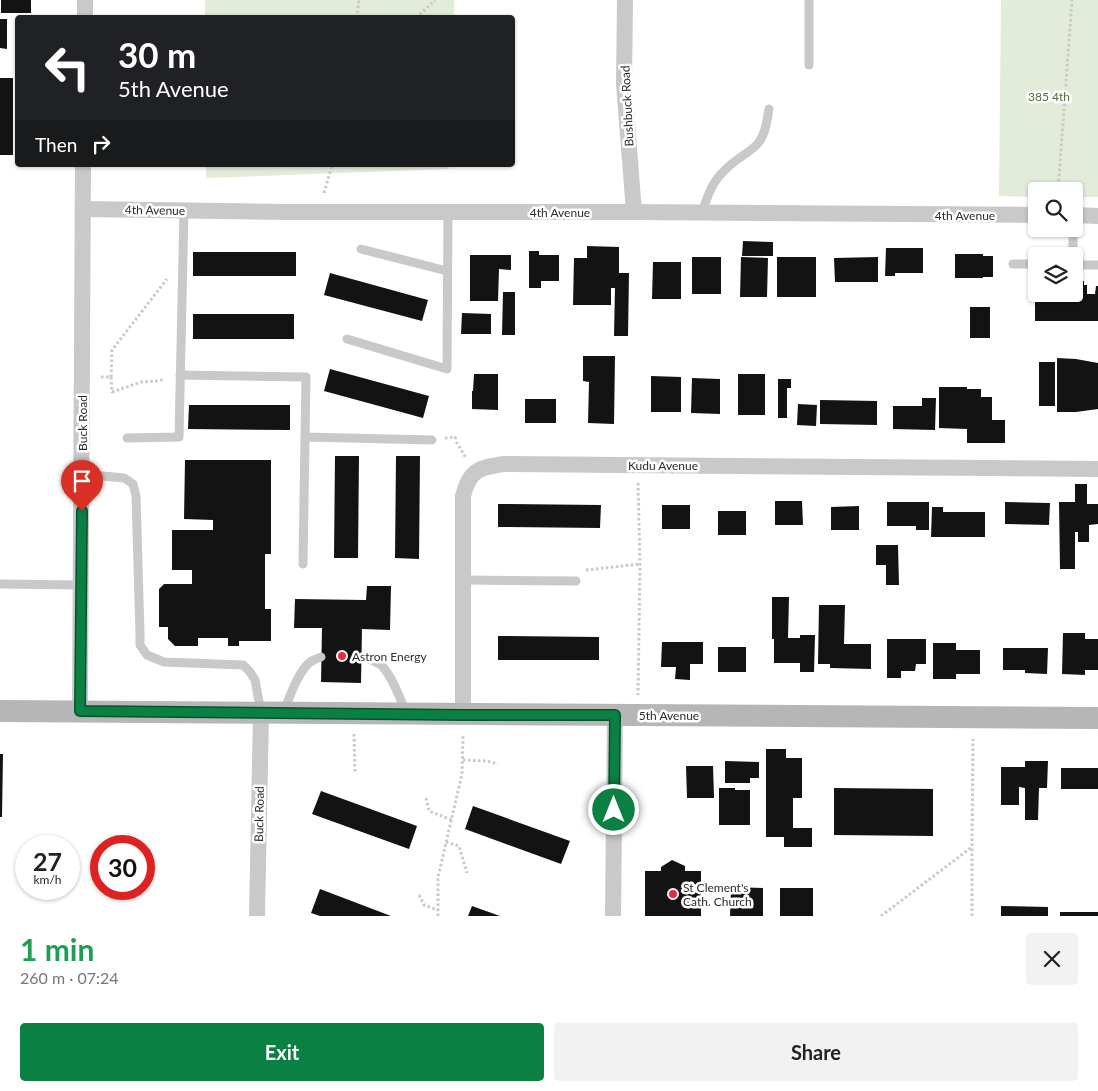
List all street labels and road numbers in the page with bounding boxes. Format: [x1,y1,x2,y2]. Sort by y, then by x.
street label: Bushbuck Road [617,65,637,147]
street label: 4th Avenue [125,202,185,218]
street label: 4th Avenue [530,205,590,220]
street label: 4th Avenue [935,208,995,223]
street label: Buck Road [75,395,90,451]
street label: Kudu Avenue [628,458,698,473]
street label: 5th Avenue [639,708,699,723]
street label: Buck Road [251,786,267,842]

